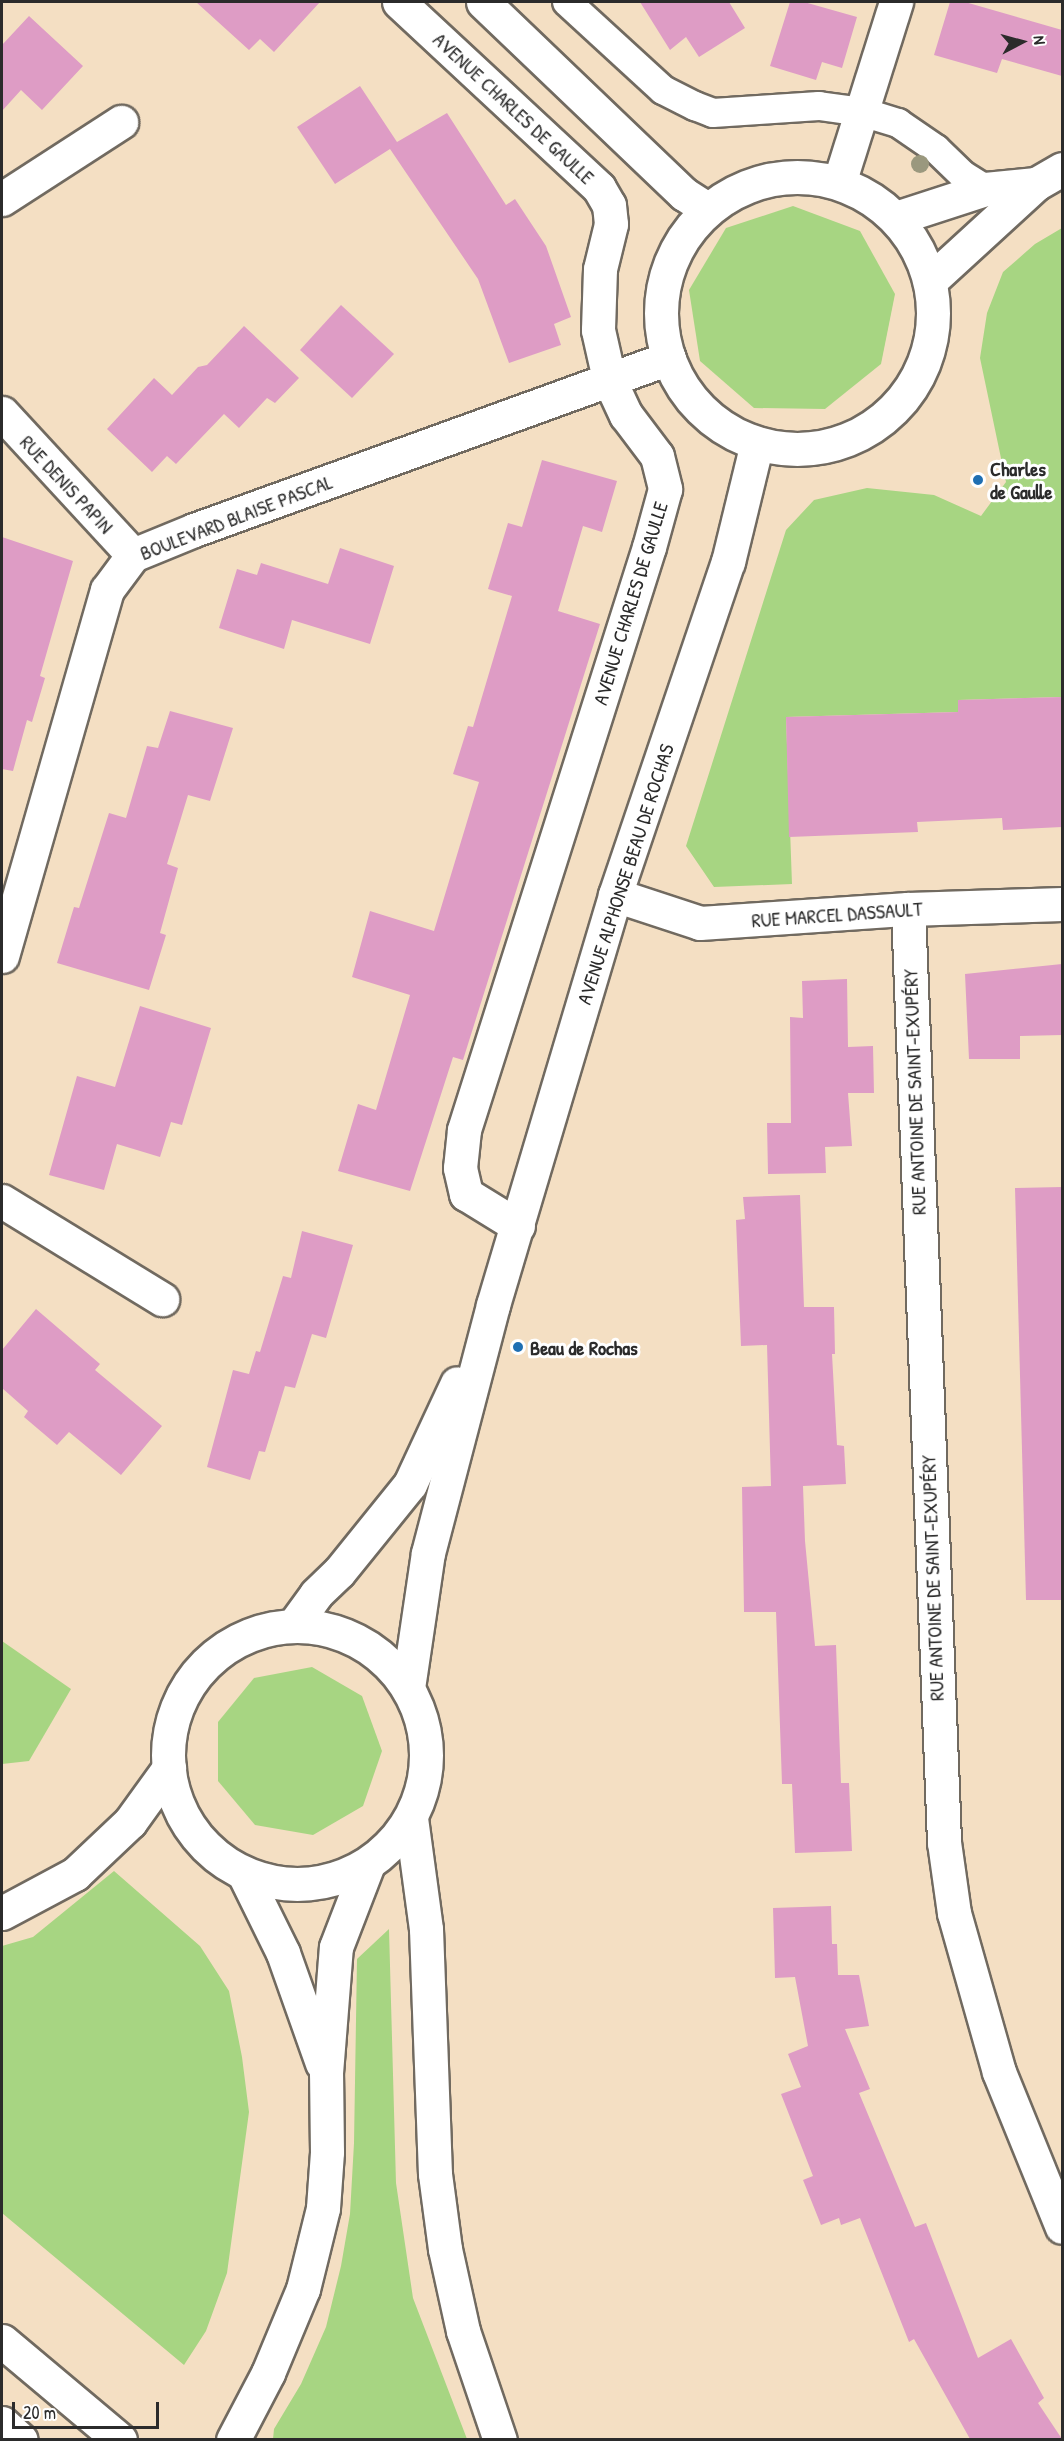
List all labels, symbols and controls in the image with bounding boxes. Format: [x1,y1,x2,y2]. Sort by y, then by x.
north arrow [992,12,1052,72]
street label: AVENUE CHARLES DE GAULLE [429,27,599,189]
text: N [1029,35,1051,45]
street label: RUE DENIS PAPIN [15,430,119,538]
place label: Charles de Gaulle [990,456,1052,503]
street label: BOULEVARD BLAISE PASCAL [136,469,336,565]
marker: Charles de Gaulle [971,473,985,487]
street label: AVENUE CHARLES DE GAULLE [588,499,672,707]
street label: AVENUE ALPHONSE BEAU DE ROCHAS [572,741,678,1007]
street label: RUE MARCEL DASSAULT [751,896,923,932]
street label: RUE ANTOINE DE SAINT-EXUPÉRY [898,969,930,1215]
place label: Beau de Rochas [530,1335,638,1359]
marker: Beau de Rochas [511,1340,525,1354]
street label: RUE ANTOINE DE SAINT-EXUPÉRY [916,1455,948,1701]
scale bar [15,2390,162,2428]
text: 20 m [23,2400,56,2425]

